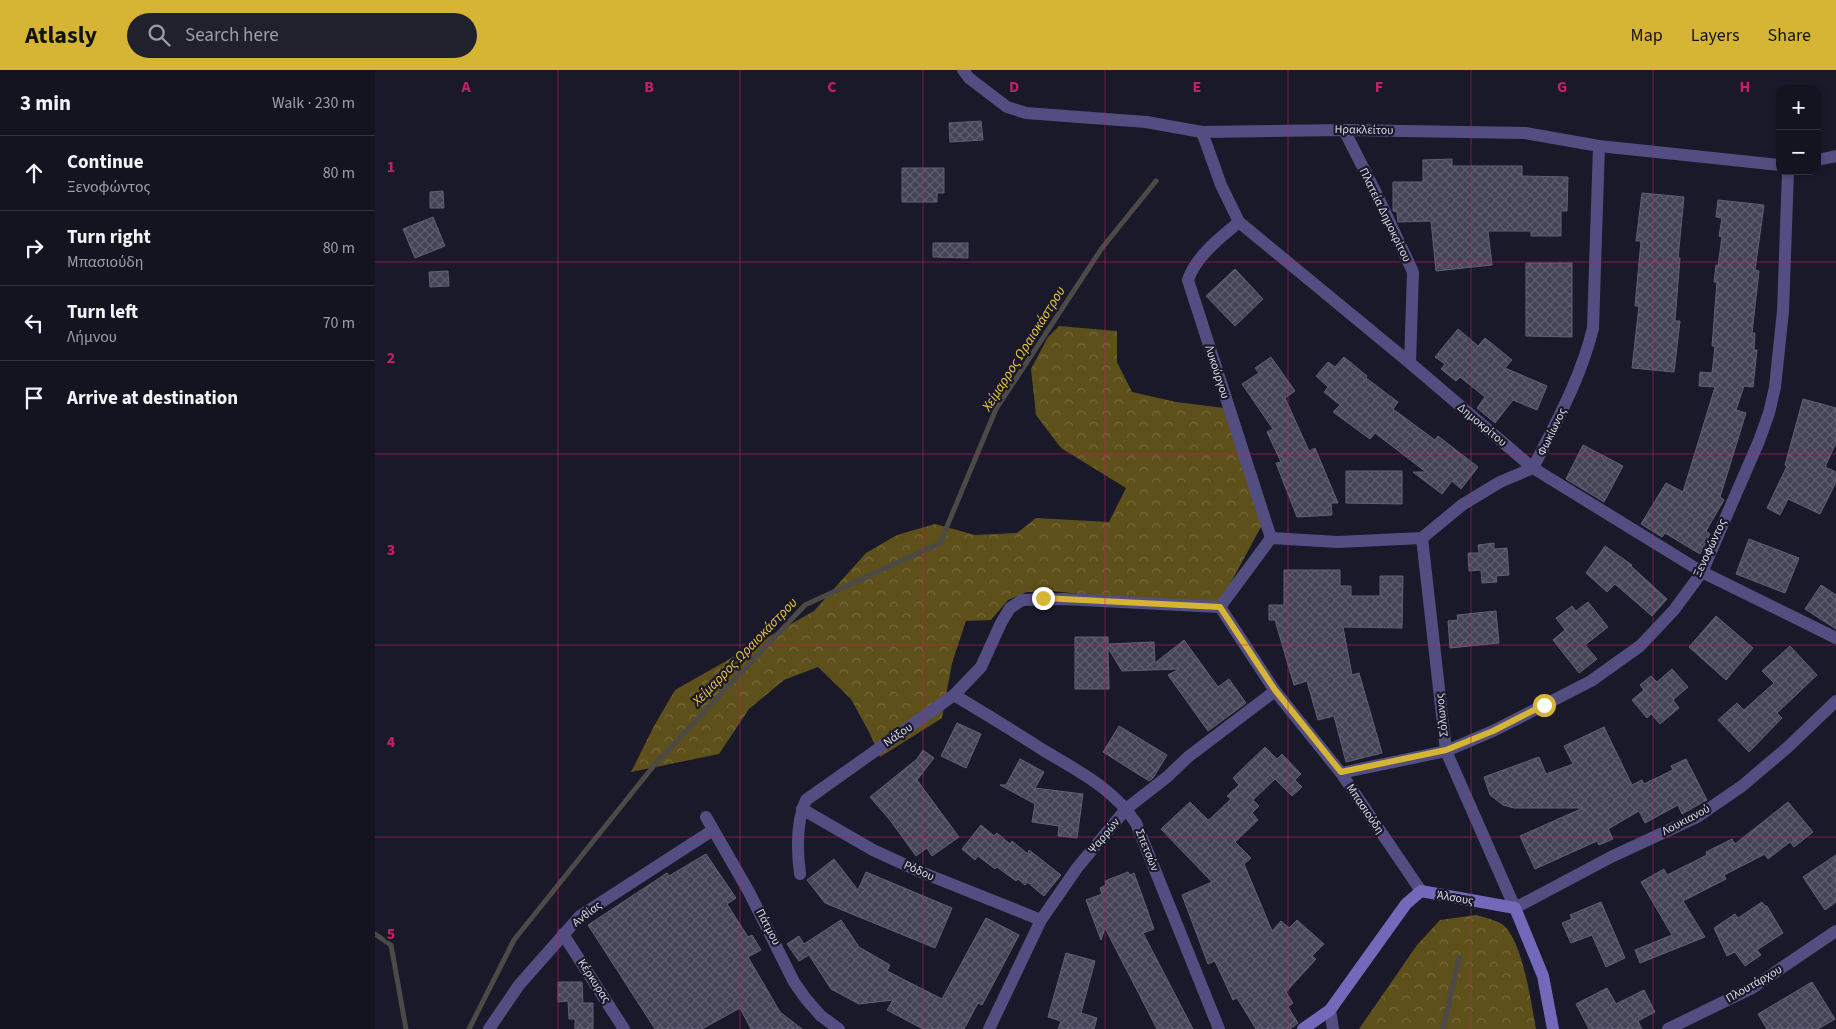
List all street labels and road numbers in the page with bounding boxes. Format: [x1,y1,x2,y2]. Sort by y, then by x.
street label: Ηρακλείτου [1334,121,1394,139]
street label: Πλατεία Δημοκρίτου [1355,165,1415,265]
street label: Λυκούργου [1200,343,1234,401]
street label: Δημοκρίτου [1454,399,1510,451]
street label: Φωκίωνος [1533,405,1571,459]
street label: Ξενοφώντος [1689,516,1731,580]
street label: Σόλωνος [1431,692,1453,738]
street label: Νάξου [880,719,916,751]
street label: Μπασιούδη [1342,780,1388,838]
street label: Λουκιανού [1659,800,1713,840]
street label: Ψαρρών [1084,814,1124,857]
street label: Σπετσών [1131,826,1163,874]
street label: Ρόδου [901,857,937,885]
street label: Άλσους [1435,886,1475,910]
street label: Ανθίας [569,897,605,931]
street label: Πάτμου [751,906,785,948]
street label: Κέρκυρας [573,956,615,1006]
street label: Πλουτάρχου [1723,961,1785,1007]

